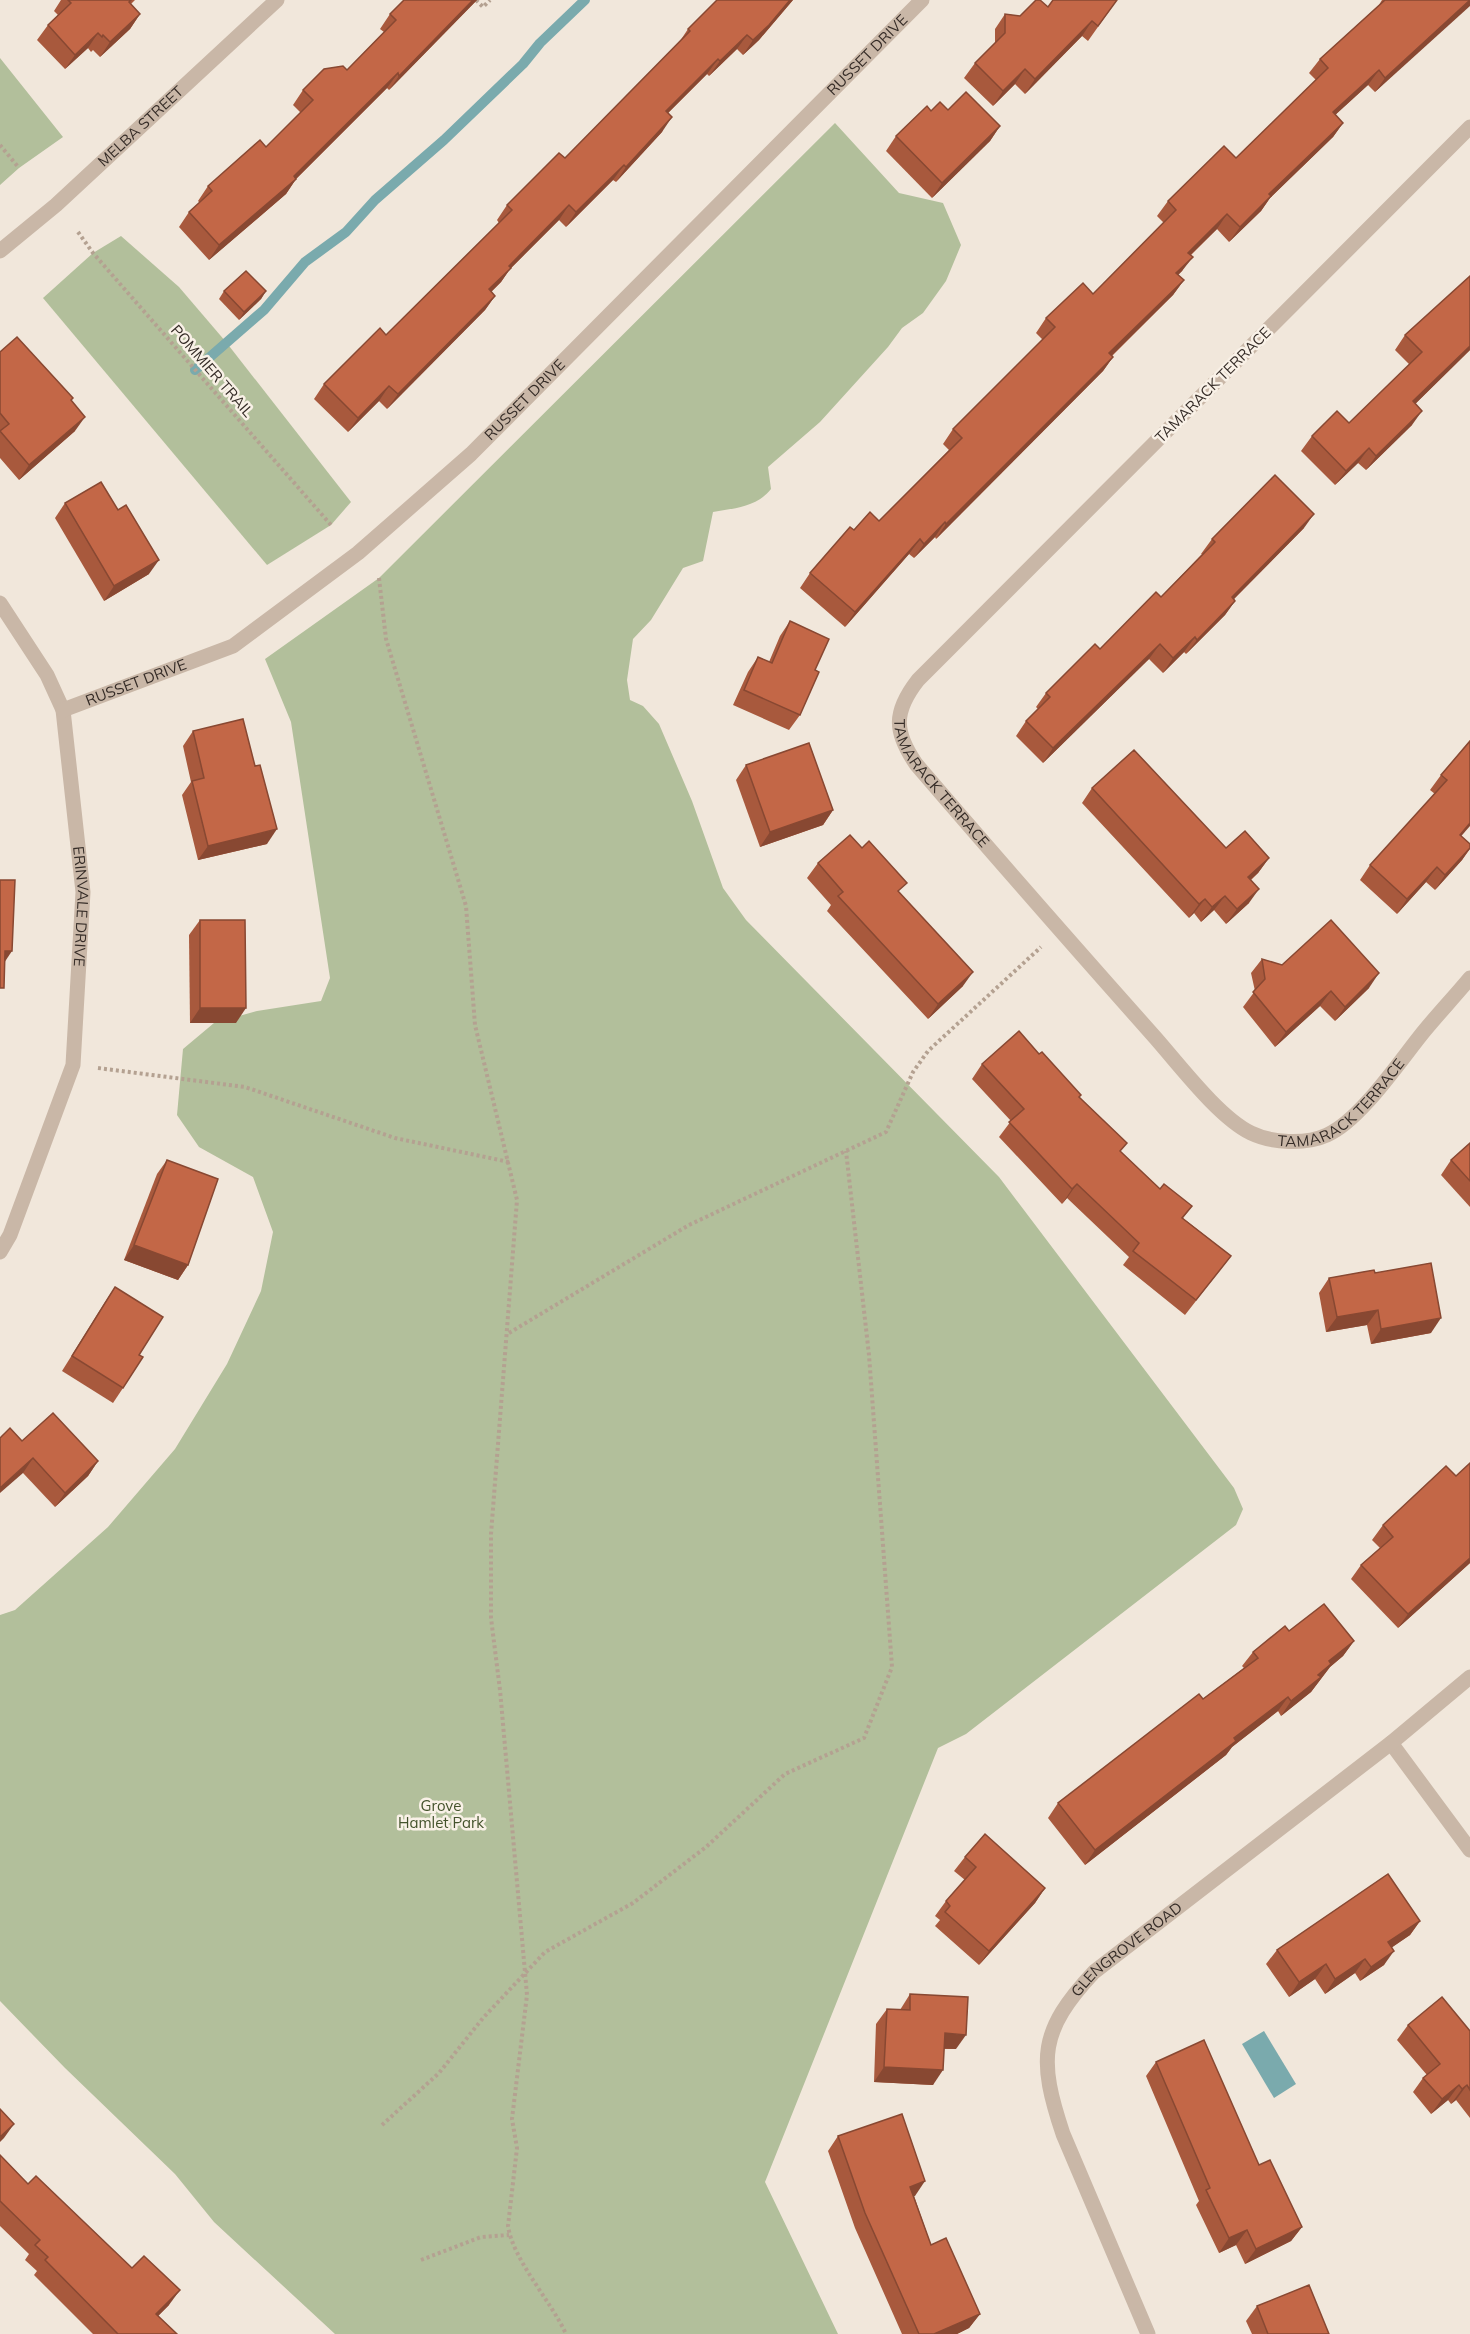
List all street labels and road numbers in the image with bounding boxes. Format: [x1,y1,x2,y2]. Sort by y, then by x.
street label: RUSSET DRIVE [823,10,911,99]
street label: MELBA STREET [94,82,187,170]
street label: POMMIER TRAIL [167,321,258,421]
street label: TAMARACK TERRACE [1151,323,1275,447]
street label: RUSSET DRIVE [480,355,569,444]
street label: RUSSET DRIVE [83,654,189,710]
street label: TAMARACK TERRACE [890,719,994,851]
street label: ERINVALE DRIVE [69,845,93,967]
street label: TAMARACK TERRACE [1277,1054,1408,1151]
street label: GLENGROVE ROAD [1067,1897,1186,2000]

